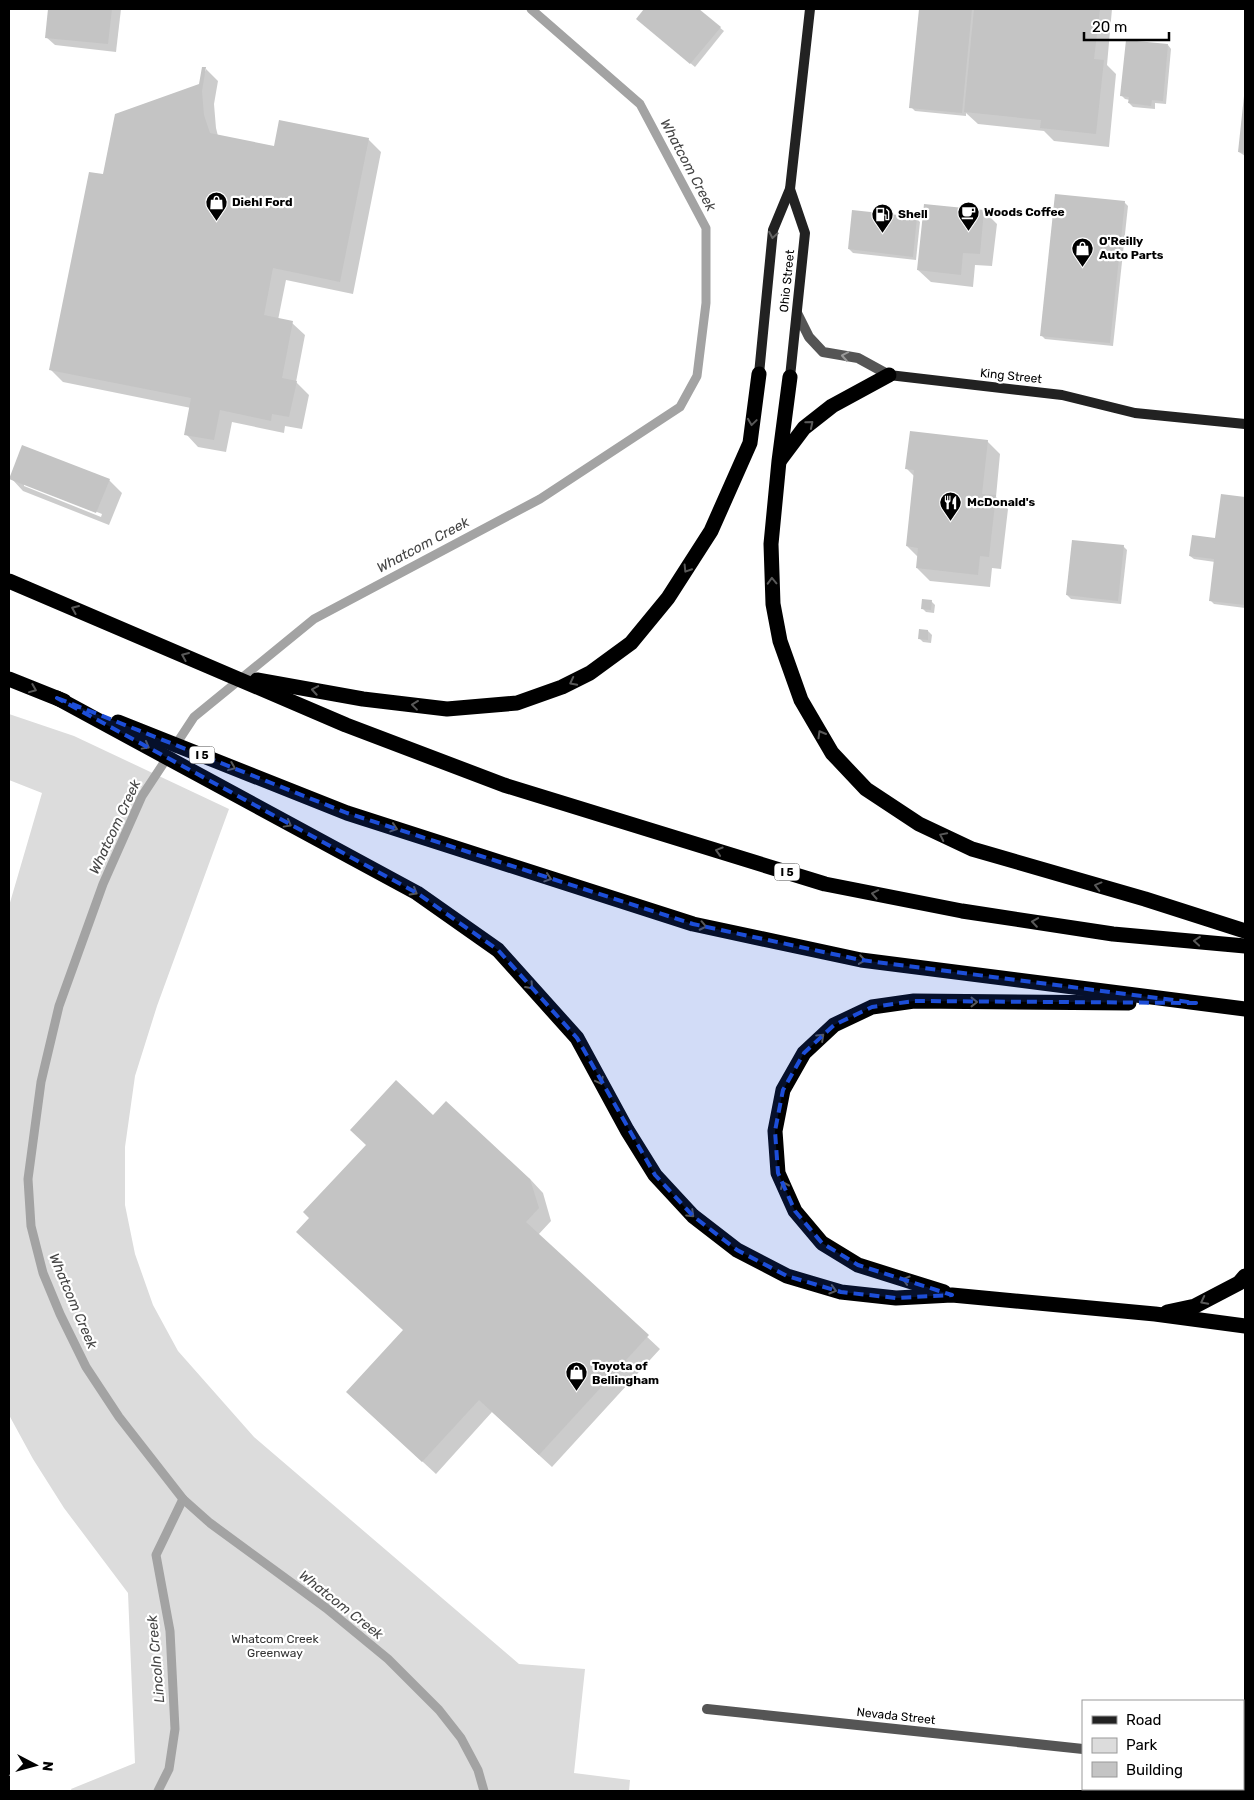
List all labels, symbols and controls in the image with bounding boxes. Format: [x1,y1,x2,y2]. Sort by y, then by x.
scale bar [1084,10,1169,42]
text: 20 m [1092,18,1127,36]
water label: Whatcom Creek [656,116,720,215]
shop icon: Diehl Ford [204,190,228,221]
place label: Diehl Ford [232,195,293,209]
cafe icon: Woods Coffee [956,200,980,231]
fuel station icon: Shell [870,202,894,233]
place label: Woods Coffee [984,205,1065,219]
place label: Shell [898,207,928,221]
one-way arrow [769,230,779,239]
place label: O'Reilly Auto Parts [1099,234,1164,262]
shop icon: O'Reilly Auto Parts [1071,236,1095,267]
street label: Ohio Street [777,249,797,313]
one-way arrow [840,351,849,361]
street label: King Street [979,366,1043,386]
one-way arrow [748,418,758,426]
one-way arrow [805,420,814,429]
restaurant icon: McDonald's [939,490,963,521]
place label: McDonald's [967,495,1035,509]
water label: Whatcom Creek [374,513,473,577]
one-way arrow [683,564,693,573]
one-way arrow [767,577,777,584]
one-way arrow [71,604,80,615]
one-way arrow [181,651,190,662]
one-way arrow [569,676,578,686]
one-way arrow [28,682,37,693]
one-way arrow [311,686,320,696]
one-way arrow [410,700,418,711]
one-way arrow [817,730,827,739]
one-way arrow [140,740,149,750]
road number: I 5 [190,746,214,764]
one-way arrow [228,761,236,771]
water label: Whatcom Creek [86,776,145,877]
one-way arrow [283,818,292,828]
one-way arrow [389,822,398,832]
one-way arrow [939,832,948,842]
one-way arrow [715,847,723,857]
road number: I 5 [774,864,800,880]
one-way arrow [544,872,552,882]
one-way arrow [1094,881,1102,891]
one-way arrow [409,885,418,895]
one-way arrow [871,889,880,899]
one-way arrow [1031,917,1039,928]
one-way arrow [699,921,708,931]
one-way arrow [1192,936,1200,947]
one-way arrow [858,954,867,964]
one-way arrow [525,981,534,990]
one-way arrow [970,997,978,1007]
one-way arrow [815,1034,824,1043]
one-way arrow [594,1075,604,1084]
one-way arrow [779,1181,790,1190]
one-way arrow [685,1208,694,1217]
water label: Whatcom Creek [45,1251,101,1352]
one-way arrow [902,1276,910,1286]
one-way arrow [828,1284,836,1294]
one-way arrow [1200,1295,1209,1305]
place label: Toyota of Bellingham [592,1359,659,1387]
shop icon: Toyota of Bellingham [564,1361,588,1392]
water label: Whatcom Creek [295,1567,387,1644]
water label: Lincoln Creek [144,1614,168,1704]
park label: Whatcom Creek Greenway [231,1632,319,1660]
legend [1082,1700,1244,1790]
street label: Nevada Street [856,1705,936,1727]
text: Road [1126,1711,1162,1729]
text: Park [1126,1736,1157,1754]
north arrow [10,1740,60,1790]
text: N [38,1760,56,1772]
text: Building [1126,1761,1183,1779]

